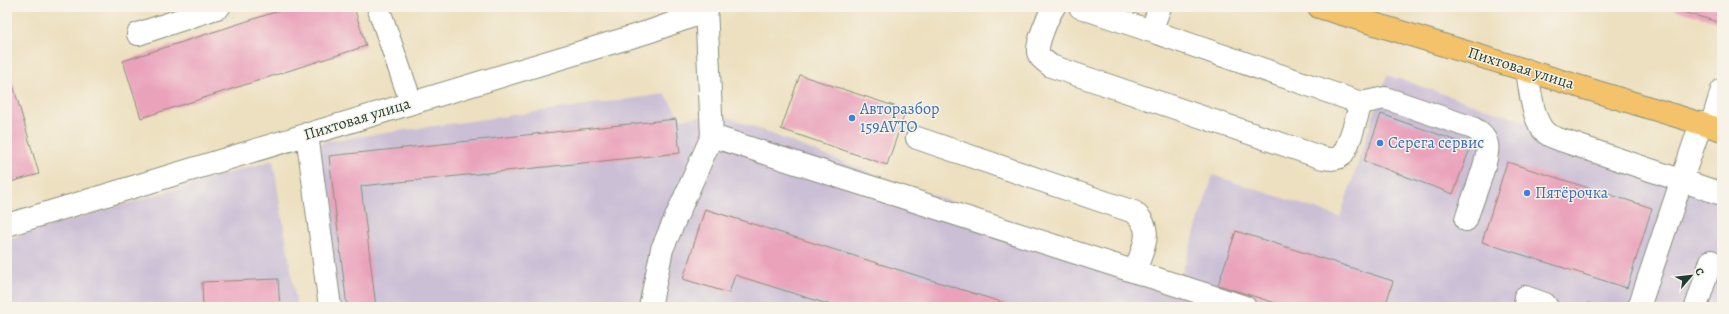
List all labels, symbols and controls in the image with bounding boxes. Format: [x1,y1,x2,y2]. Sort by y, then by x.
street label: Пихтовая улица [1465,41,1578,95]
street label: Пихтовая улица [301,92,414,146]
place label: Авторазбор 159AVTO [859,98,939,138]
marker: Авторазбор 159AVTO [847,113,857,123]
place label: Серега сервис [1388,132,1484,154]
marker: Серега сервис [1375,138,1385,148]
place label: Пятёрочка [1535,182,1609,204]
marker: Пятёрочка [1522,188,1532,198]
north arrow [1671,256,1711,296]
text: С [1691,265,1708,278]

